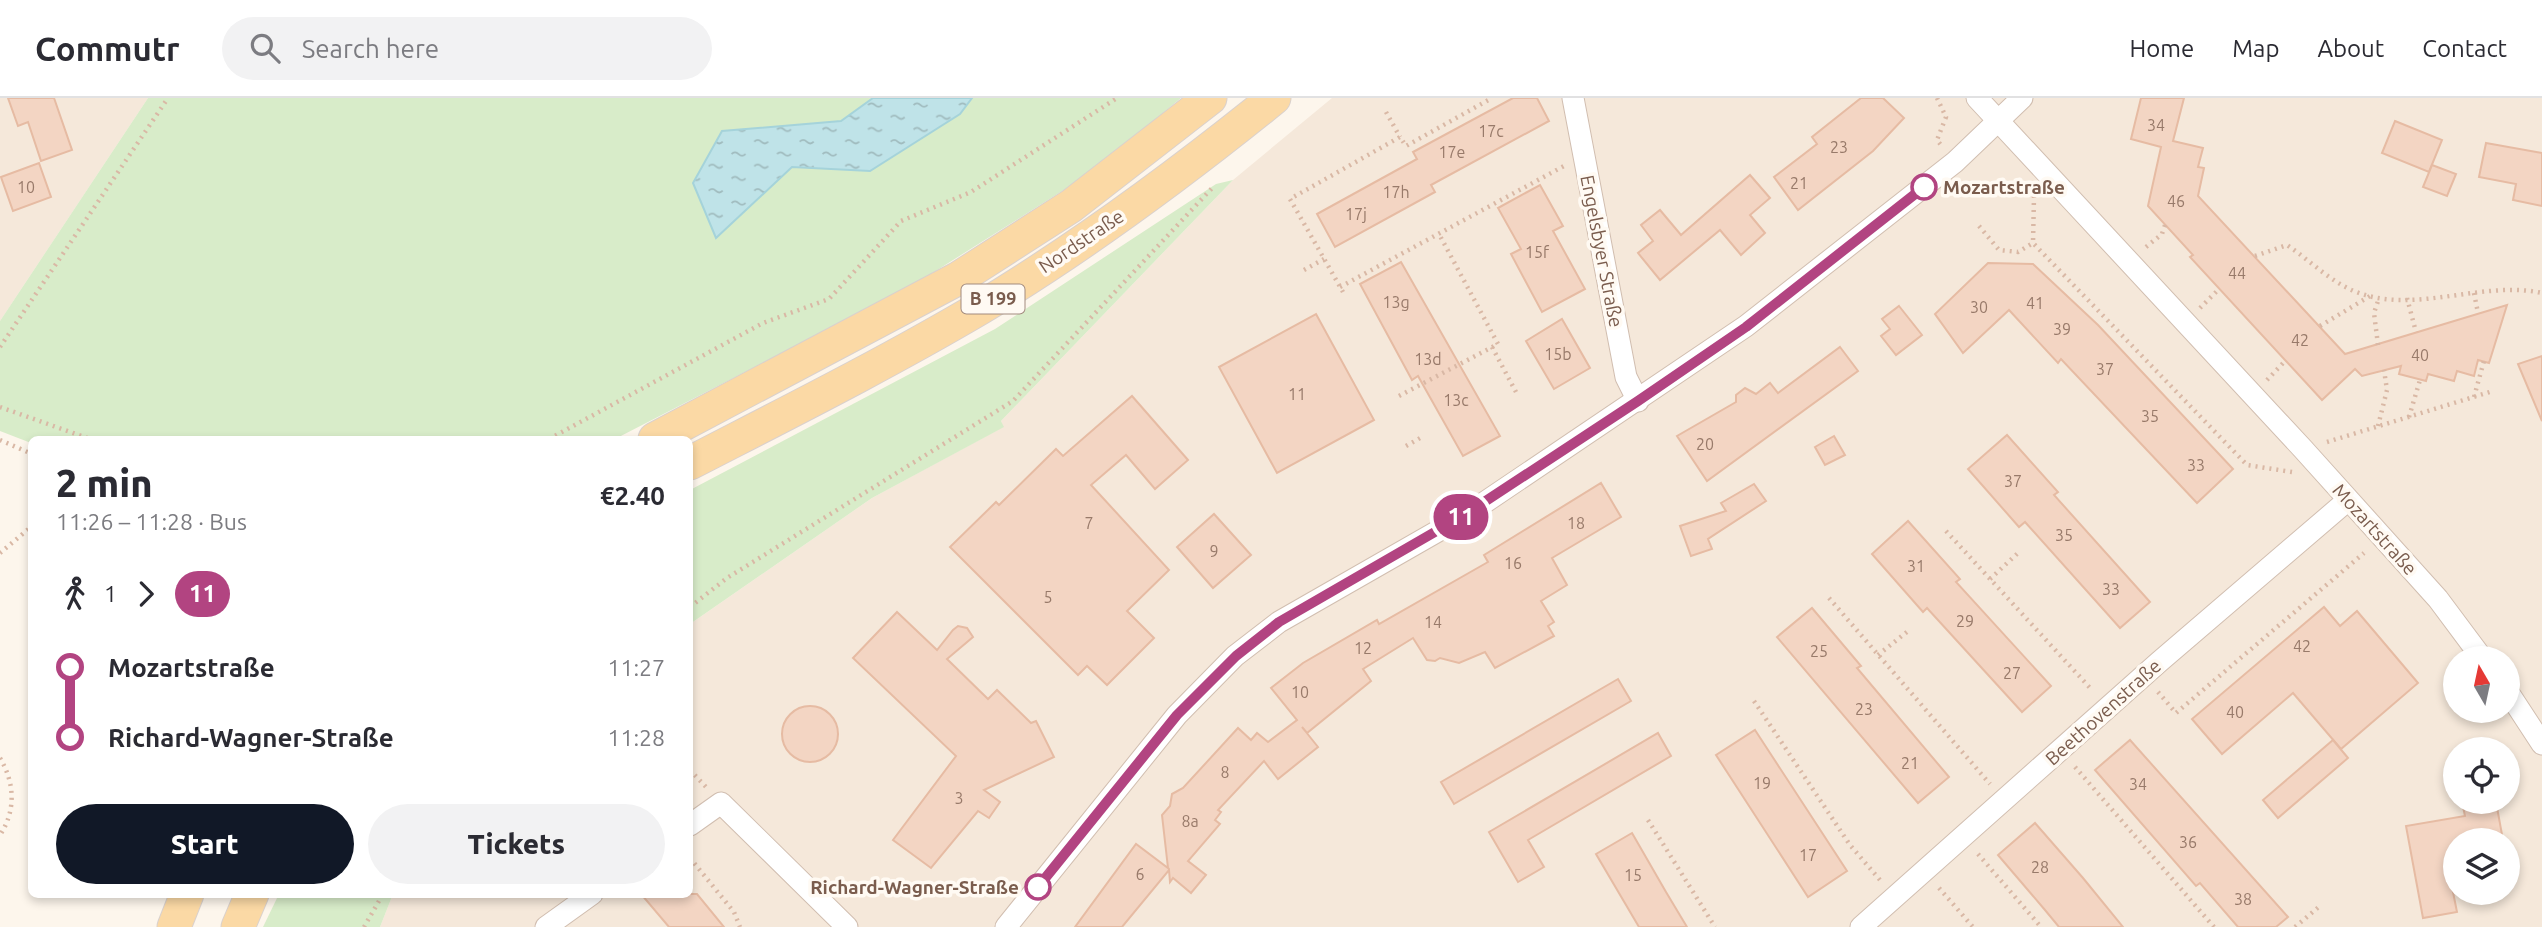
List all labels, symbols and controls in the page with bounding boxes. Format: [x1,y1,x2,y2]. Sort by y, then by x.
search box [222,17,712,80]
icon: search [246,29,284,67]
text: Commutr [35,30,180,67]
text: Search here [302,34,439,63]
text: Home [2129,35,2194,62]
text: Map [2232,35,2279,62]
text: About [2317,35,2384,62]
text: Contact [2422,35,2507,62]
house number: 34 [2147,116,2165,134]
house number: 17c [1478,122,1504,140]
house number: 23 [1830,138,1848,156]
house number: 17e [1439,143,1465,161]
street label: Engelsbyer Straße [1576,173,1628,329]
house number: 21 [1790,174,1808,192]
marker: Mozartstraße [1911,174,1937,200]
place label: Mozartstraße [1943,176,2065,198]
house number: 10 [17,178,35,196]
house number: 17h [1382,183,1410,201]
house number: 46 [2167,192,2185,210]
street label: Nordstraße [1034,205,1128,277]
house number: 17j [1345,205,1367,223]
house number: 15f [1525,243,1550,261]
house number: 44 [2228,264,2246,282]
road number: B 199 [962,284,1024,314]
house number: 13g [1382,293,1410,311]
house number: 41 [2026,294,2044,312]
house number: 30 [1970,298,1988,316]
house number: 39 [2053,320,2071,338]
house number: 42 [2291,331,2309,349]
house number: 15b [1544,345,1572,363]
house number: 40 [2411,346,2429,364]
house number: 13d [1414,350,1442,368]
house number: 37 [2096,360,2114,378]
house number: 11 [1288,385,1306,403]
house number: 13c [1443,391,1469,409]
house number: 35 [2141,407,2159,425]
house number: 20 [1696,435,1714,453]
house number: 33 [2187,456,2205,474]
text: 2 min [56,462,153,504]
house number: 37 [2004,472,2022,490]
street label: Mozartstraße [2328,479,2422,579]
text: €2.40 [600,481,665,510]
line badge: 11 [1430,494,1492,540]
text: 11 [1447,503,1475,530]
text: 11:26 – 11:28 · Bus [56,509,247,534]
house number: 7 [1084,514,1094,532]
house number: 18 [1567,514,1585,532]
house number: 35 [2055,526,2073,544]
house number: 9 [1209,542,1219,560]
house number: 16 [1504,554,1522,572]
house number: 31 [1907,557,1925,575]
icon: walk [56,575,94,613]
icon: forward [127,575,165,613]
text: 11 [189,580,216,607]
house number: 33 [2102,580,2120,598]
text: 1 [104,581,117,606]
house number: 5 [1043,588,1053,606]
house number: 29 [1956,612,1974,630]
house number: 14 [1424,613,1442,631]
house number: 42 [2293,637,2311,655]
house number: 12 [1354,639,1372,657]
house number: 25 [1810,642,1828,660]
north arrow [2443,646,2520,723]
map controls [2443,646,2520,905]
text: Mozartstraße [108,653,275,682]
street label: Beethovenstraße [2041,654,2165,770]
text: 11:27 [607,655,665,680]
house number: 27 [2003,664,2021,682]
house number: 10 [1291,683,1309,701]
house number: 23 [1855,700,1873,718]
house number: 40 [2226,703,2244,721]
text: Richard-Wagner-Straße [108,723,394,752]
text: 11:28 [607,725,665,750]
button: locate [2443,737,2520,814]
house number: 21 [1901,754,1919,772]
house number: 8 [1220,763,1230,781]
house number: 19 [1753,774,1771,792]
house number: 34 [2129,775,2147,793]
house number: 3 [954,789,964,807]
button: Start [56,804,354,884]
button: Tickets [368,804,665,884]
house number: 8a [1181,812,1199,830]
button: layers [2443,828,2520,905]
house number: 36 [2179,833,2197,851]
house number: 17 [1799,846,1817,864]
house number: 28 [2031,858,2049,876]
house number: 6 [1135,865,1145,883]
house number: 15 [1624,866,1642,884]
marker: Richard-Wagner-Straße [1025,874,1051,900]
place label: Richard-Wagner-Straße [810,876,1019,898]
house number: 38 [2234,890,2252,908]

